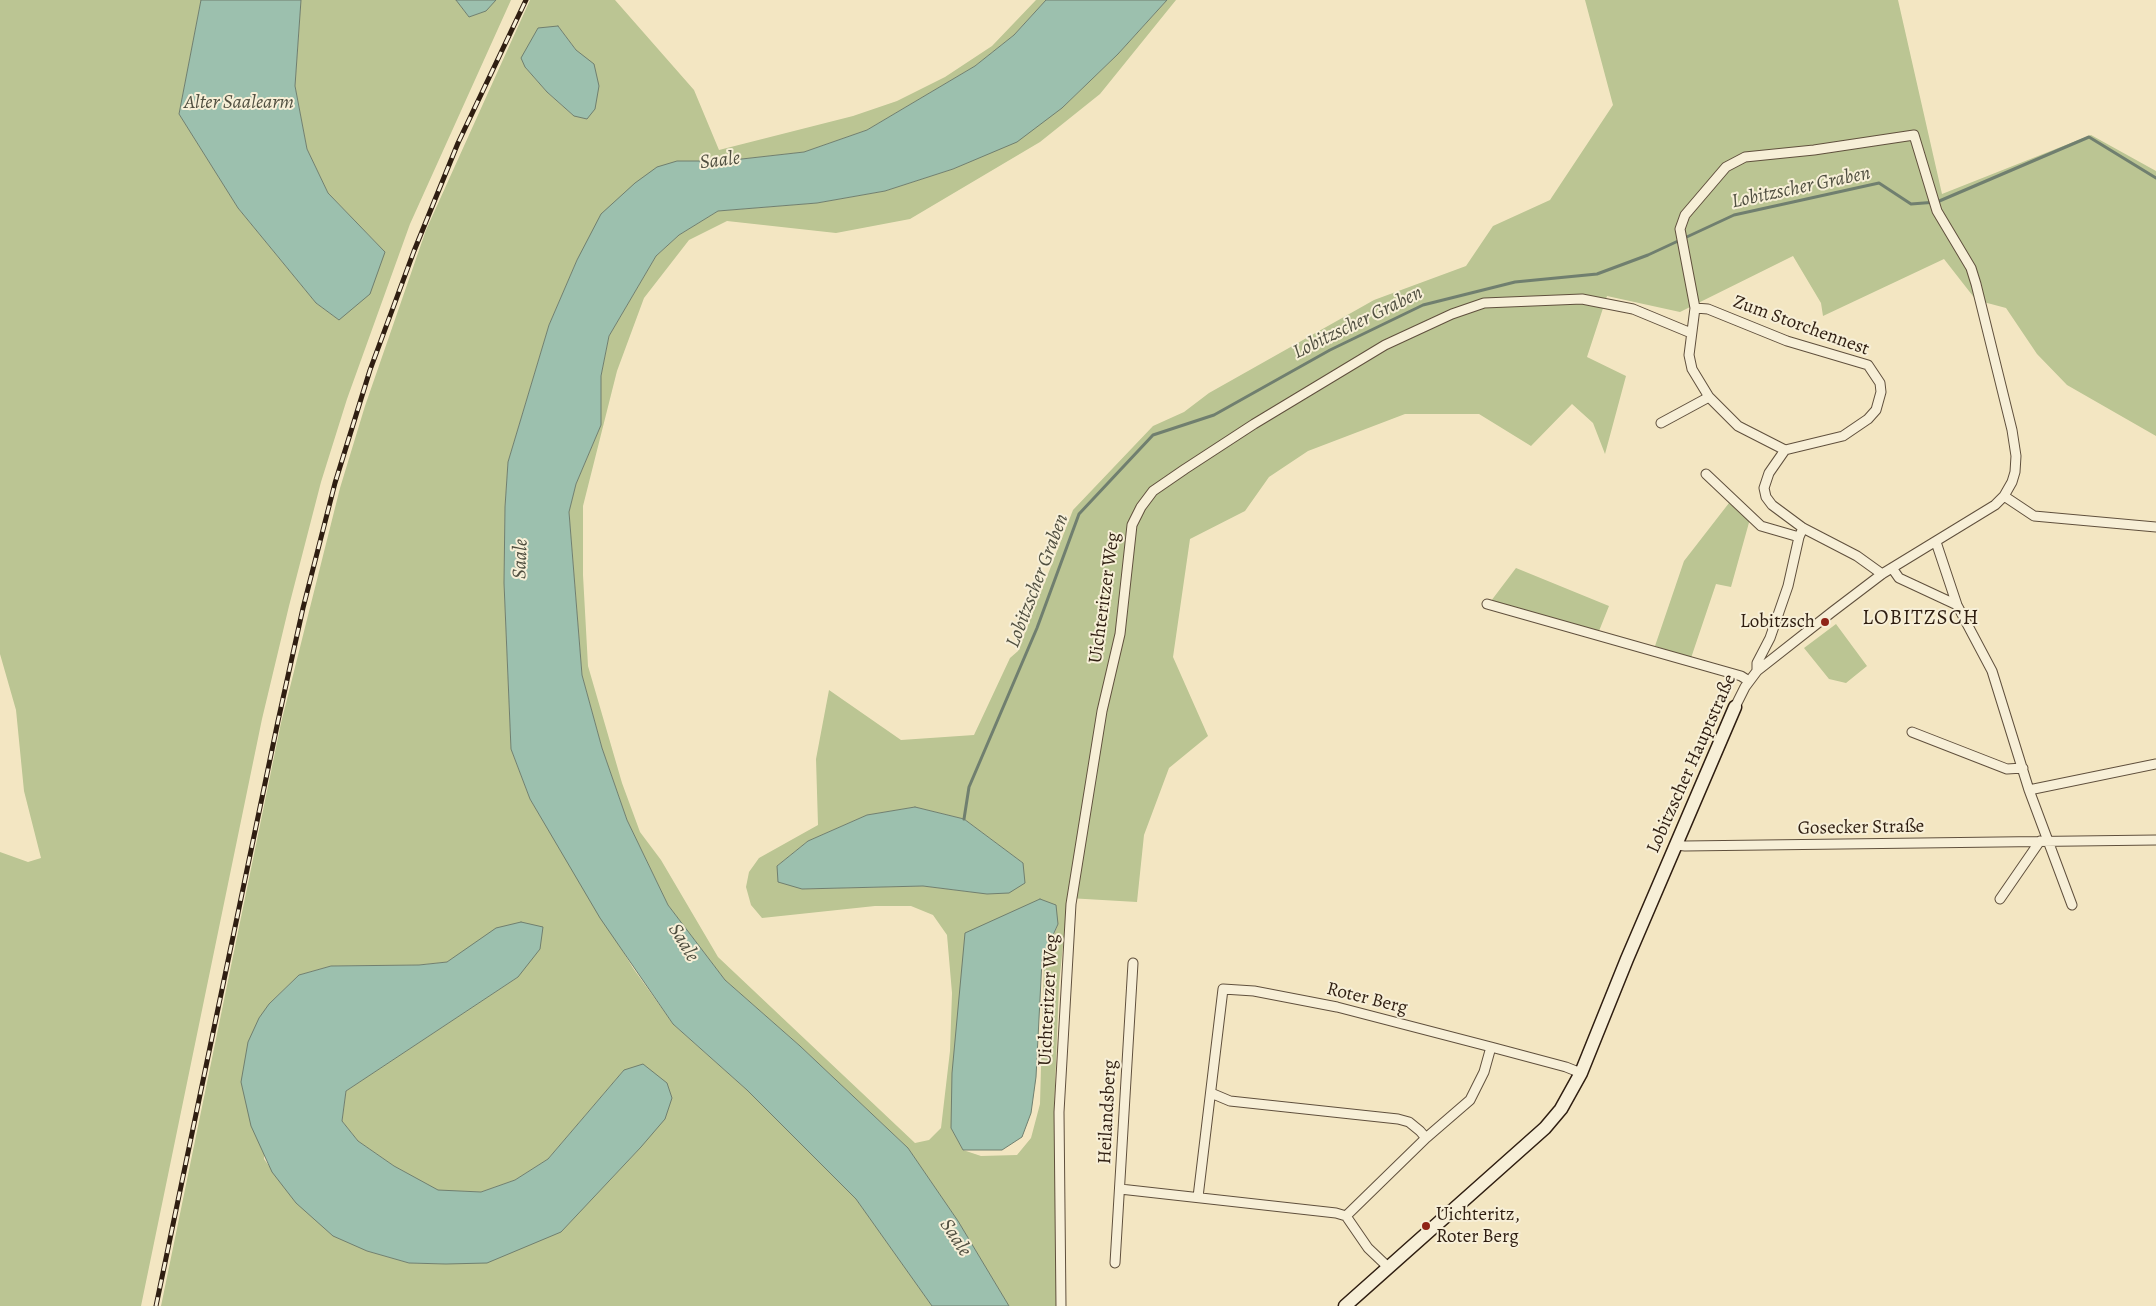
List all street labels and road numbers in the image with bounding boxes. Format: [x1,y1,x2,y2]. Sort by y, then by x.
street label: Zum Storchennest [1730,291,1872,361]
street label: Uichteritzer Weg [1085,531,1125,665]
street label: Lobitzscher Hauptstraße [1642,671,1742,857]
street label: Gosecker Straße [1798,815,1924,841]
street label: Uichteritzer Weg [1034,933,1064,1067]
street label: Roter Berg [1324,978,1410,1020]
street label: Heilandsberg [1094,1059,1122,1165]

